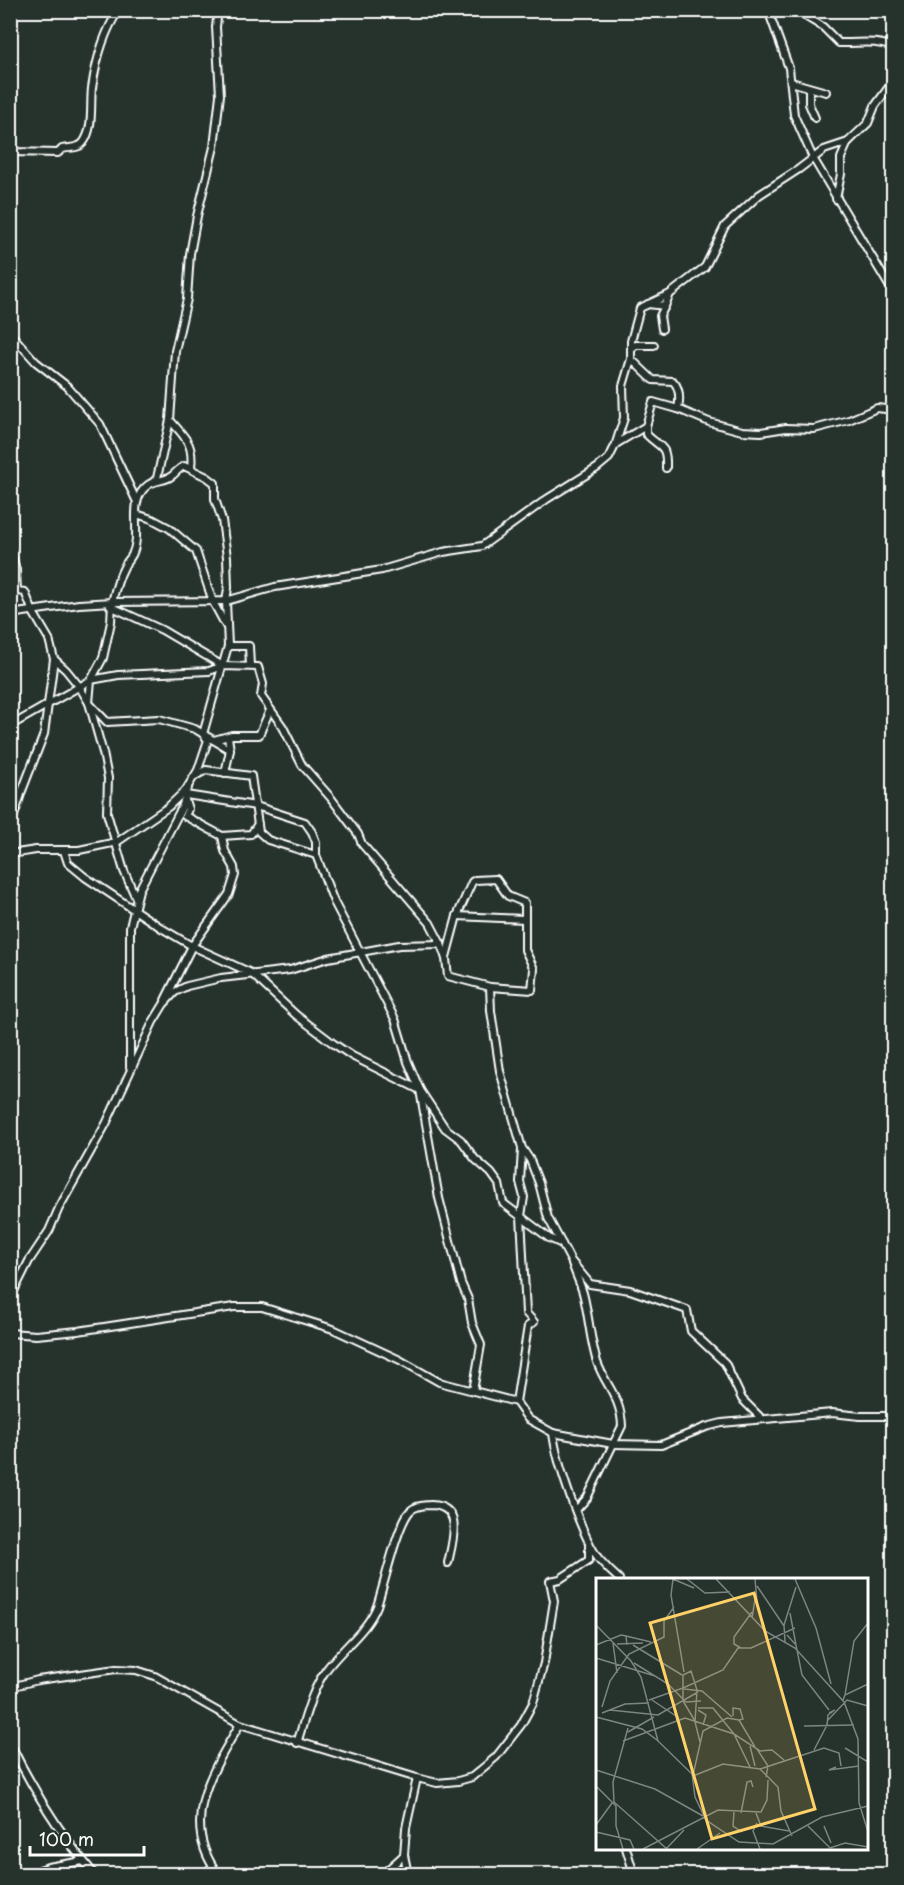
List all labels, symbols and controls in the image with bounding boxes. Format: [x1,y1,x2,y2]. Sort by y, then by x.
inset map [596,1578,868,1849]
scale bar [30,1819,144,1857]
text: 100 m [39,1825,94,1852]

